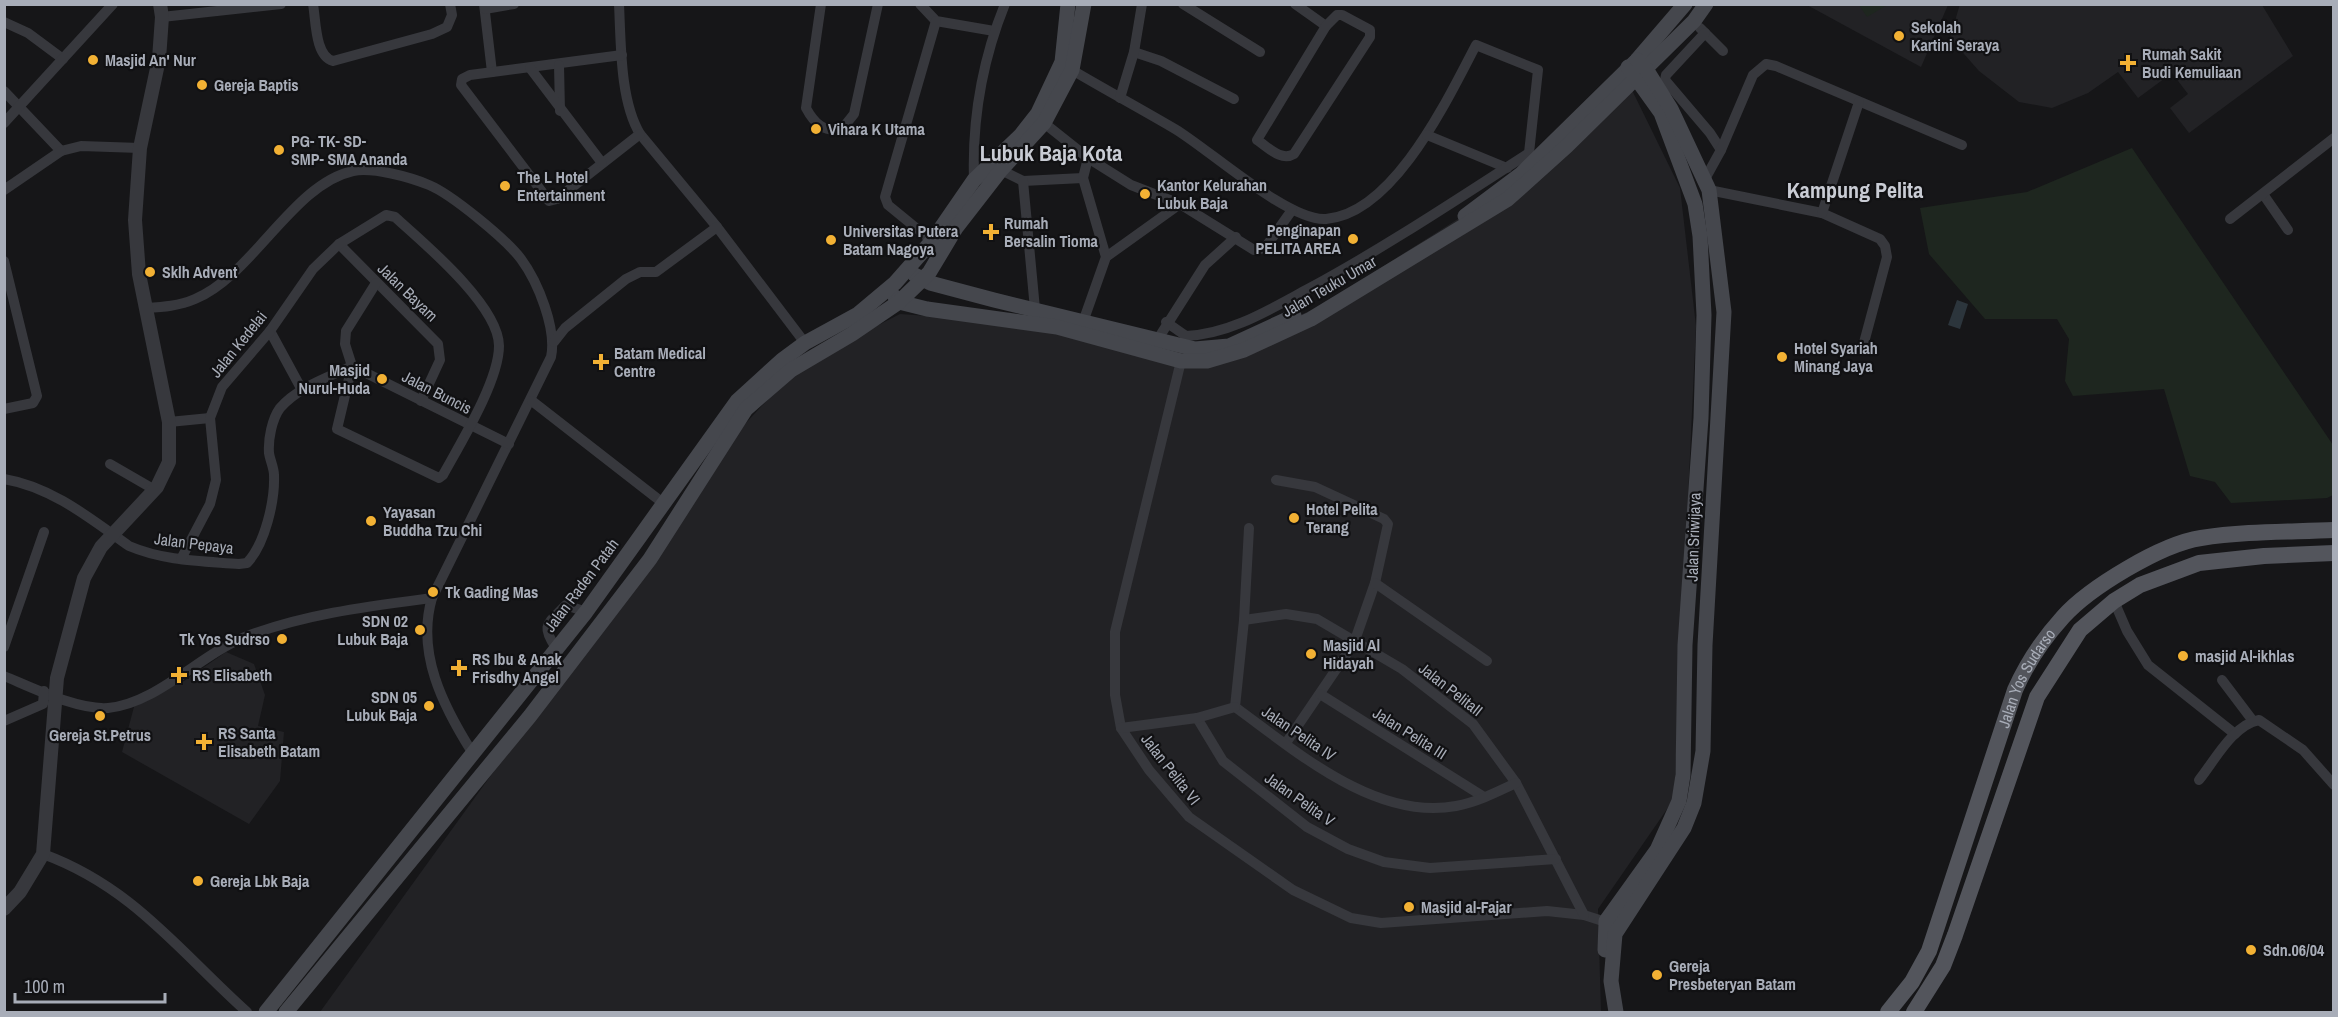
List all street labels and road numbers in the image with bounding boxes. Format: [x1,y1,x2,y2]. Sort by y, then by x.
street label: Jalan Teuku Umar [1278,250,1381,322]
street label: Jalan Bayam [373,258,443,326]
street label: Jalan Kedelai [204,306,272,382]
street label: Jalan Buncis [399,365,475,419]
street label: Jalan Sriwijaya [1680,491,1706,582]
street label: Jalan Pepaya [153,527,235,559]
street label: Jalan Raden Patah [539,534,623,636]
street label: Jalan Yos Sudarso [1992,624,2060,731]
street label: Jalan PelitaII [1414,657,1488,721]
street label: Jalan Pelita IV [1258,700,1340,766]
street label: Jalan Pelita III [1369,702,1451,764]
street label: Jalan Pelita VI [1136,729,1206,809]
street label: Jalan Pelita V [1261,767,1340,831]

